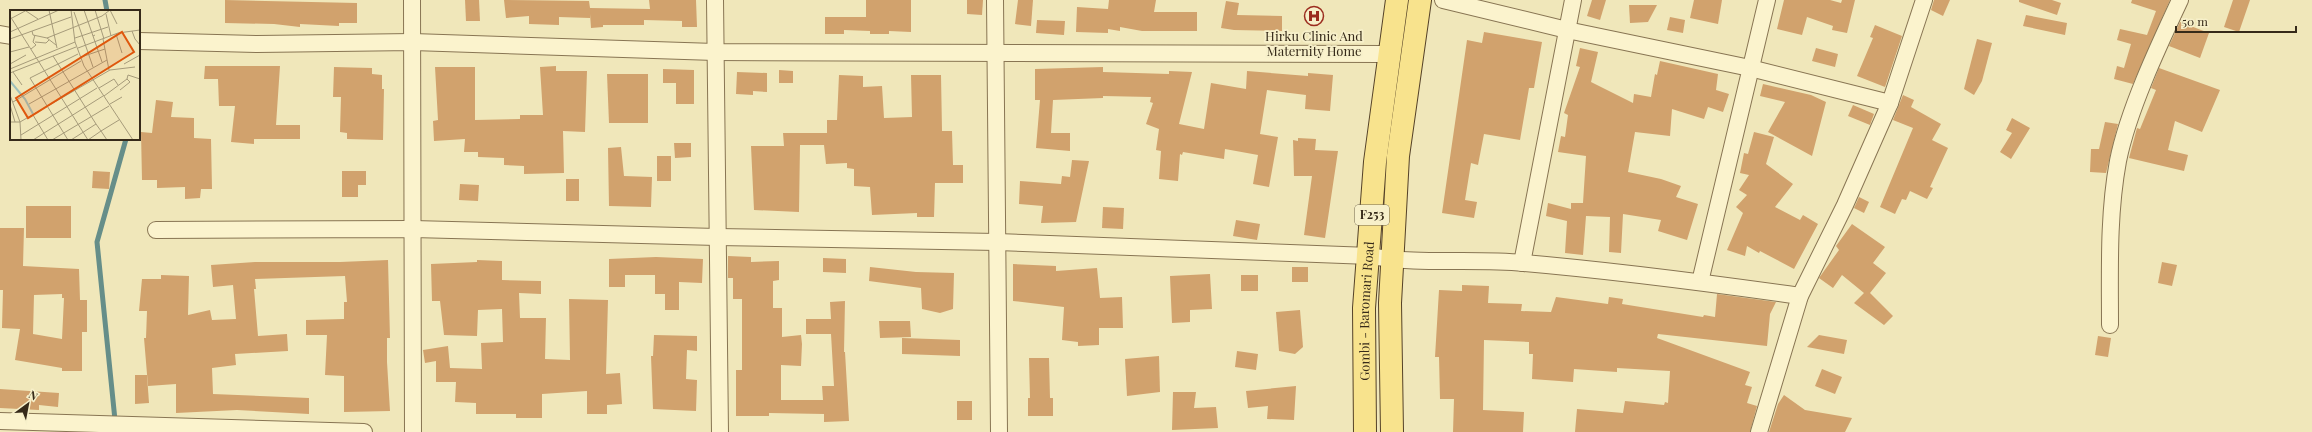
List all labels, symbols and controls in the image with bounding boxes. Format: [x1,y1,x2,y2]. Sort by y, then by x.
hospital icon: Hirku Clinic And Maternity Home [1303,5,1325,27]
scale bar [2176,8,2296,34]
inset map [10,10,140,140]
text: 50 m [2182,13,2208,29]
place label: Hirku Clinic And Maternity Home [1265,27,1363,59]
road number: F253 [1355,205,1389,225]
street label: Gombi - Baromari Road [1355,240,1377,381]
north arrow [8,384,48,424]
text: N [26,387,41,404]

